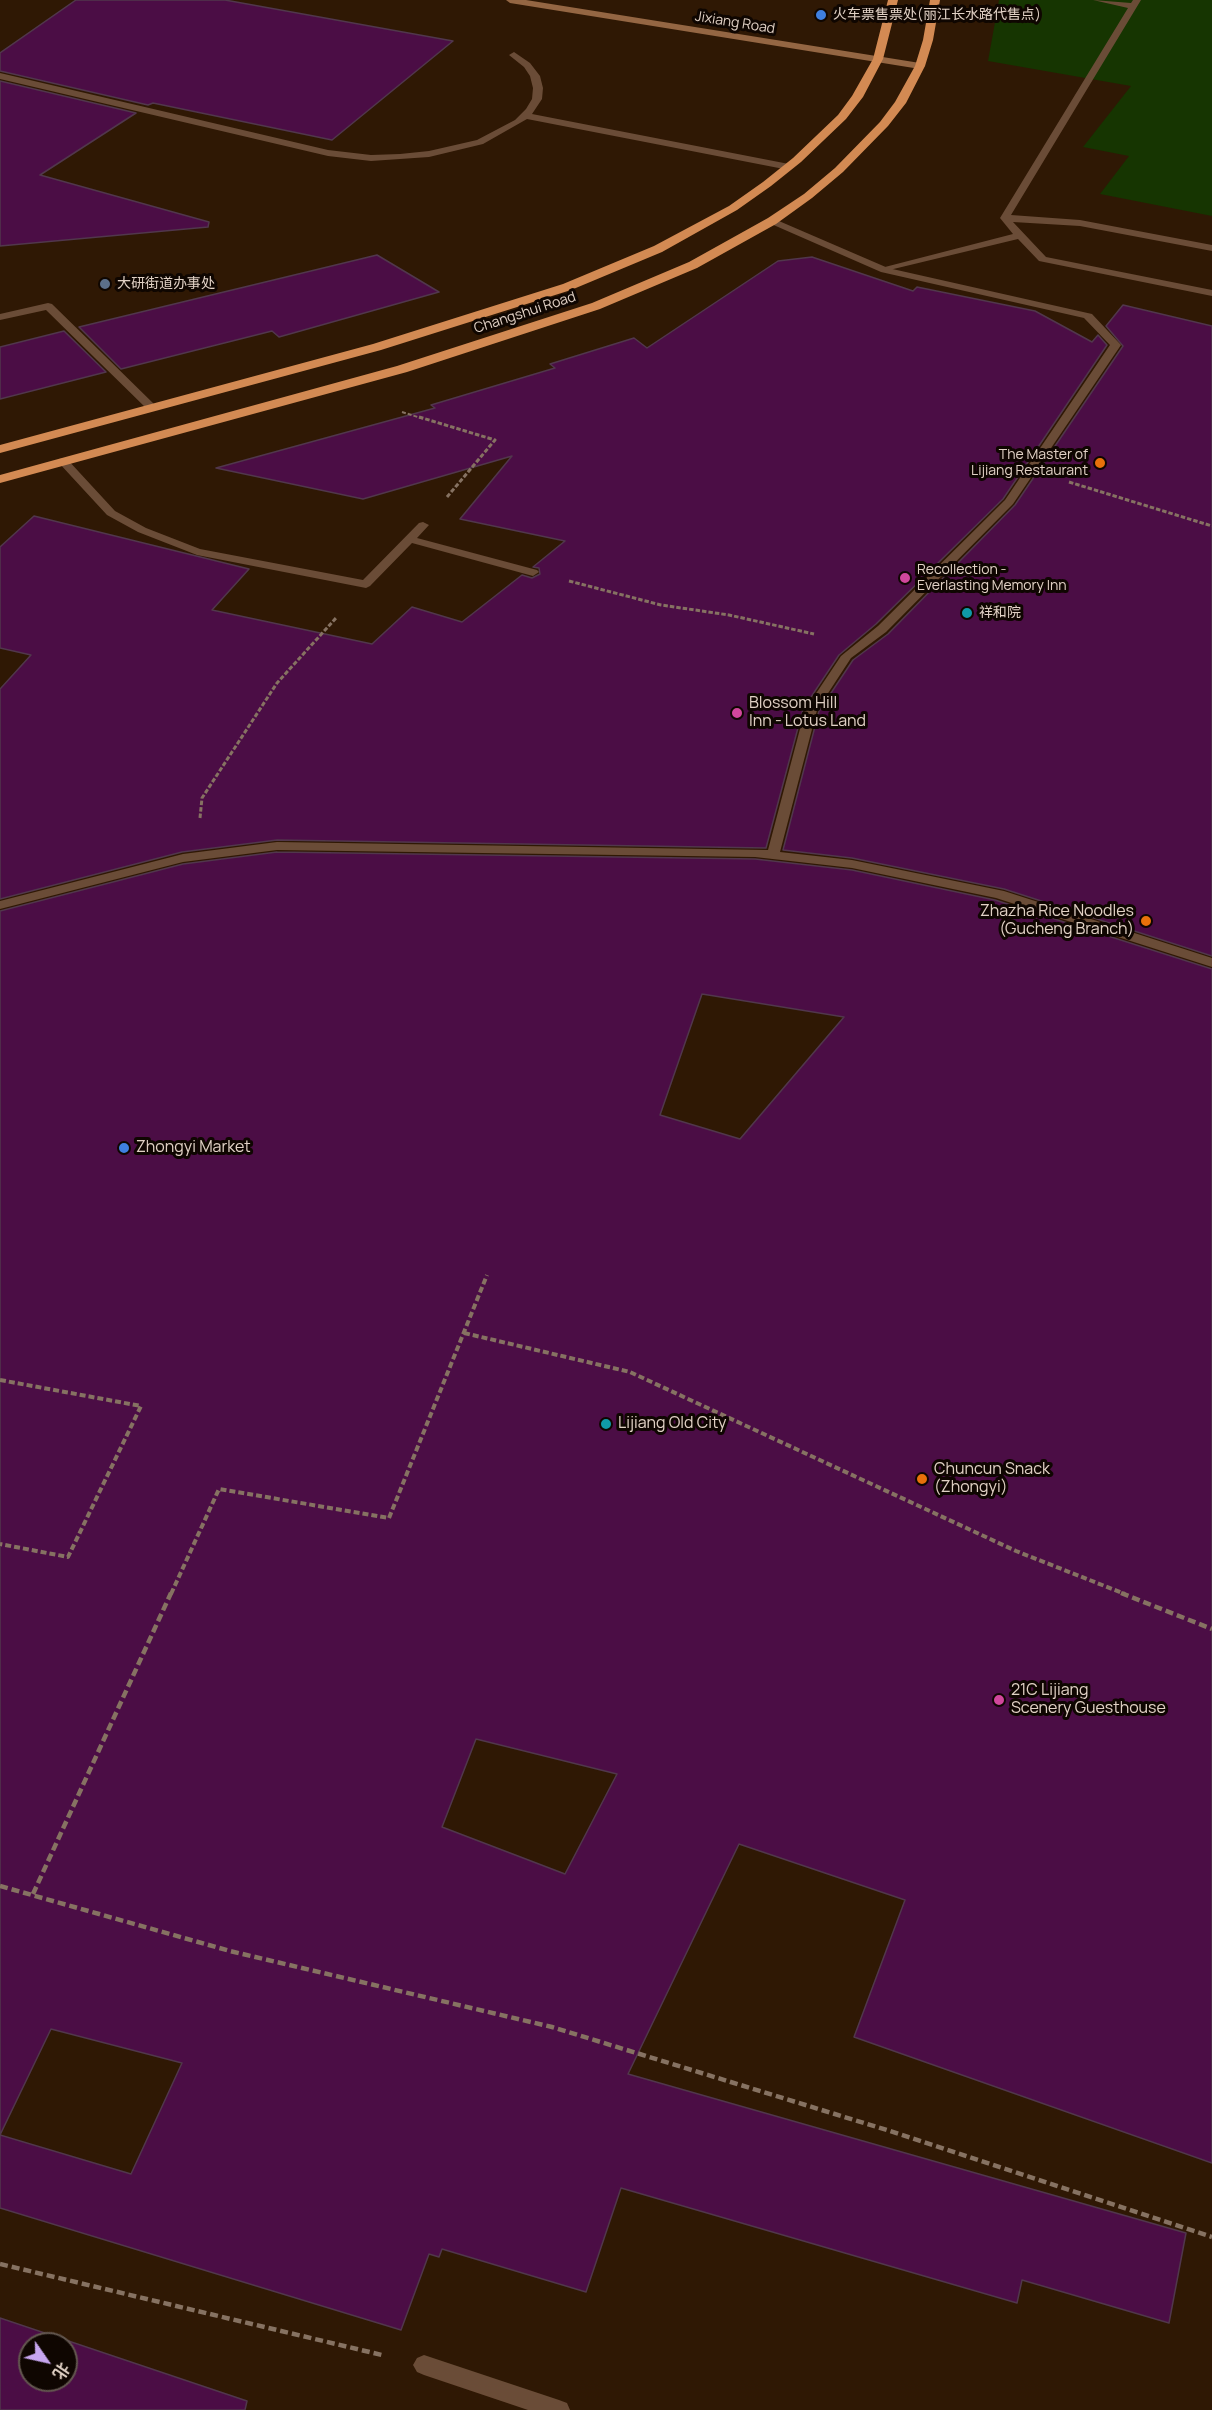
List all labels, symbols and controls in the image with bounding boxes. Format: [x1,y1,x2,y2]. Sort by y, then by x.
place label: 火车票售票处(丽江长水路代售点) [833,7,1041,23]
street label: Jixiang Road [694,8,776,38]
marker: 火车票售票处(丽江长水路代售点) [814,8,828,22]
place label: 大研街道办事处 [117,276,215,292]
marker: 大研街道办事处 [98,277,112,291]
street label: Changshui Road [472,289,578,337]
place label: The Master of Lijiang Restaurant [971,447,1088,479]
marker: The Master of Lijiang Restaurant [1093,456,1107,470]
place label: Recollection - Everlasting Memory Inn [917,562,1067,594]
marker: Recollection - Everlasting Memory Inn [898,571,912,585]
place label: 祥和院 [979,605,1021,621]
marker: 祥和院 [960,606,974,620]
place label: Blossom Hill Inn - Lotus Land [749,694,866,732]
marker: Blossom Hill Inn - Lotus Land [730,706,744,720]
place label: Zhazha Rice Noodles (Gucheng Branch) [980,902,1134,940]
marker: Zhazha Rice Noodles (Gucheng Branch) [1139,914,1153,928]
place label: Zhongyi Market [136,1138,251,1158]
marker: Zhongyi Market [117,1141,131,1155]
place label: Lijiang Old City [618,1414,726,1434]
marker: Lijiang Old City [599,1417,613,1431]
place label: Chuncun Snack (Zhongyi) [934,1460,1050,1498]
marker: Chuncun Snack (Zhongyi) [915,1472,929,1486]
place label: 21C Lijiang Scenery Guesthouse [1011,1681,1166,1719]
marker: 21C Lijiang Scenery Guesthouse [992,1693,1006,1707]
north arrow [18,2332,78,2392]
text: 北 [48,2358,75,2384]

